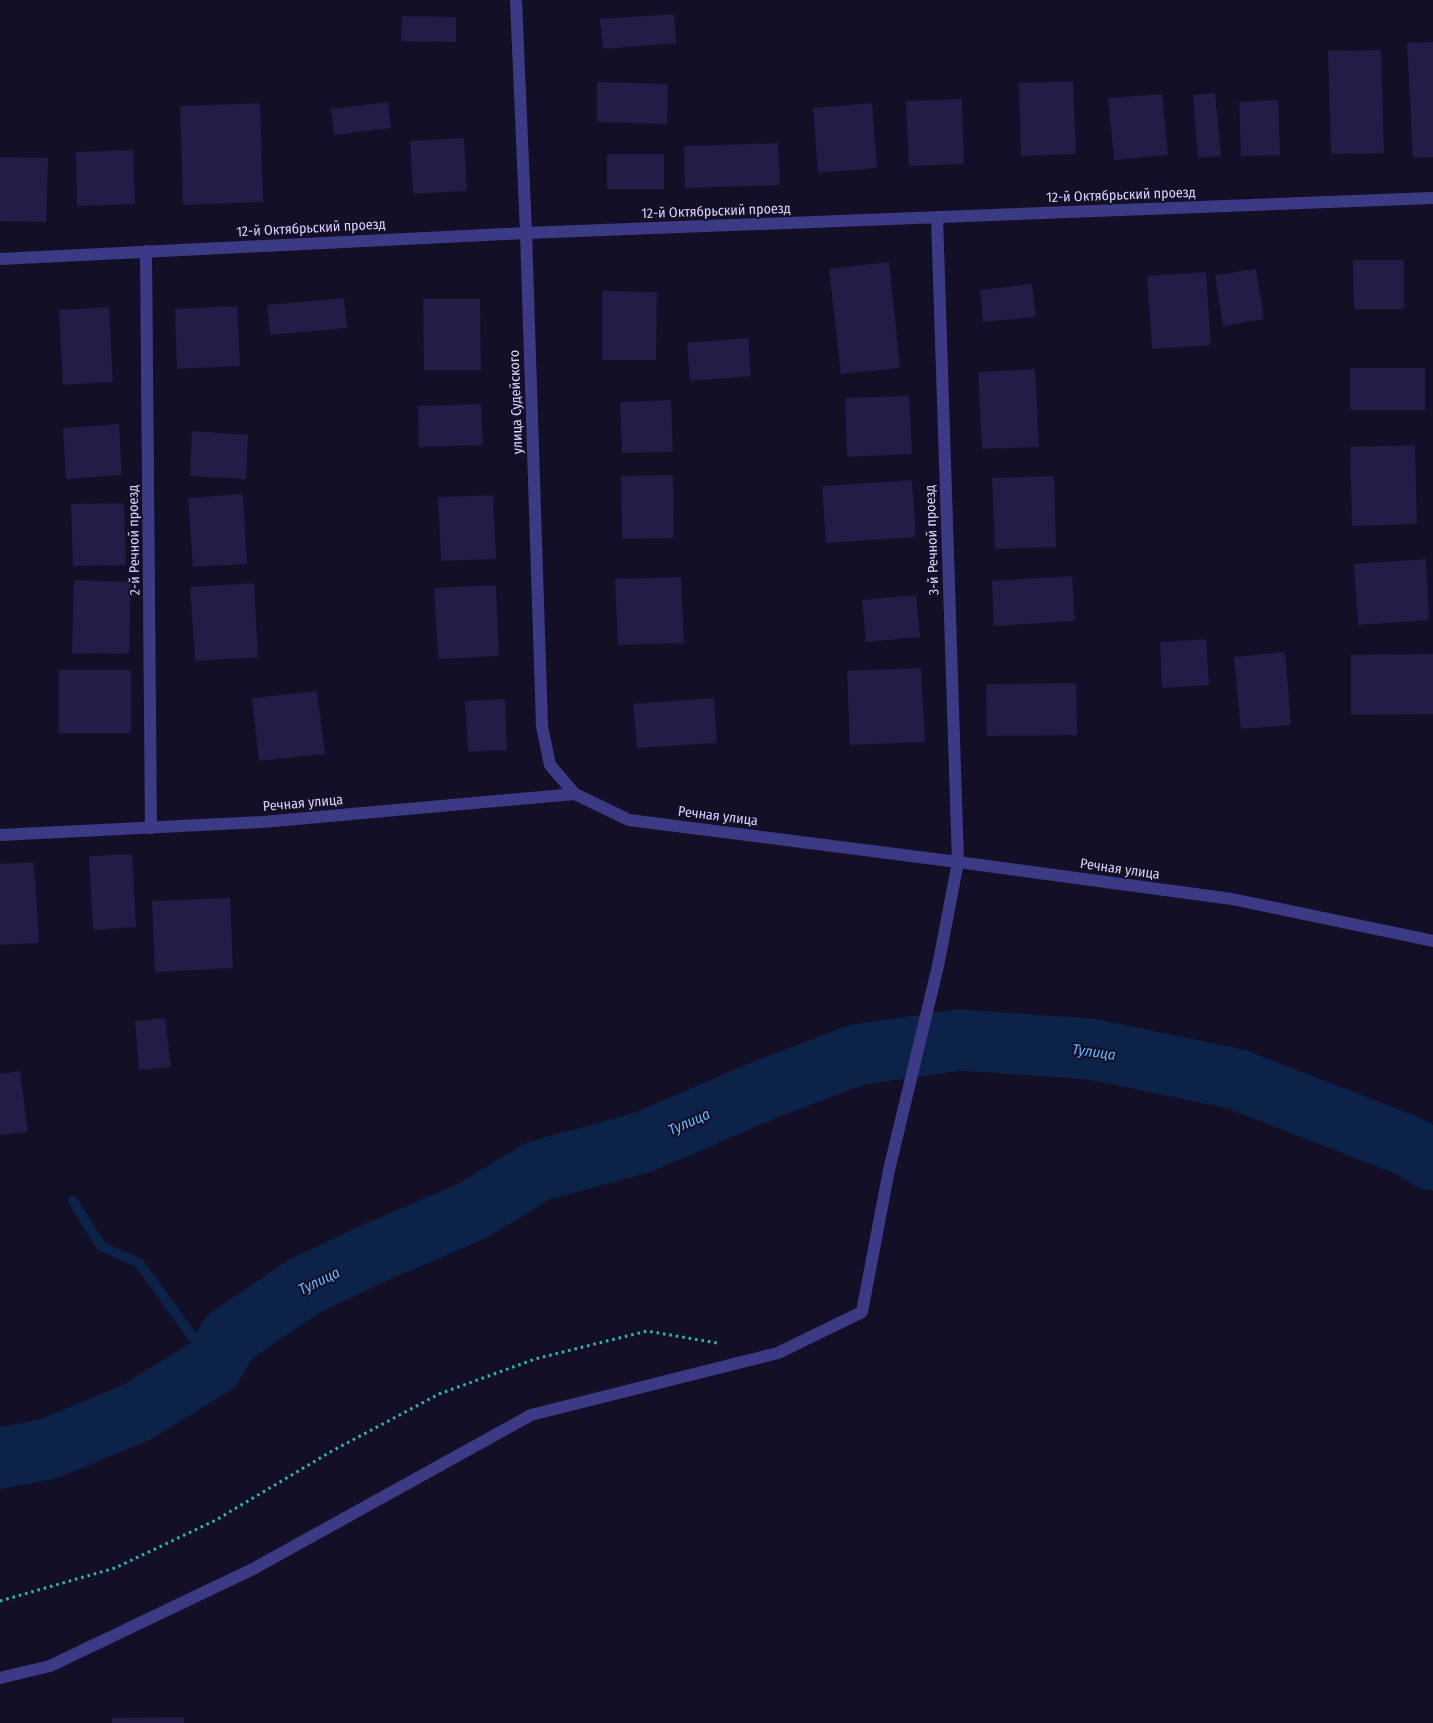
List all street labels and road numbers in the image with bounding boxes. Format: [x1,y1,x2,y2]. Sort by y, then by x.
street label: 12-й Октябрьский проезд [1046,184,1196,206]
street label: 12-й Октябрьский проезд [641,200,791,222]
street label: 12-й Октябрьский проезд [236,216,386,240]
street label: улица Судейского [506,349,526,455]
street label: 3-й Речной проезд [922,484,942,596]
street label: 2-й Речной проезд [125,485,143,595]
street label: Речная улица [262,791,344,815]
street label: Речная улица [677,803,759,829]
street label: Речная улица [1079,855,1161,883]

